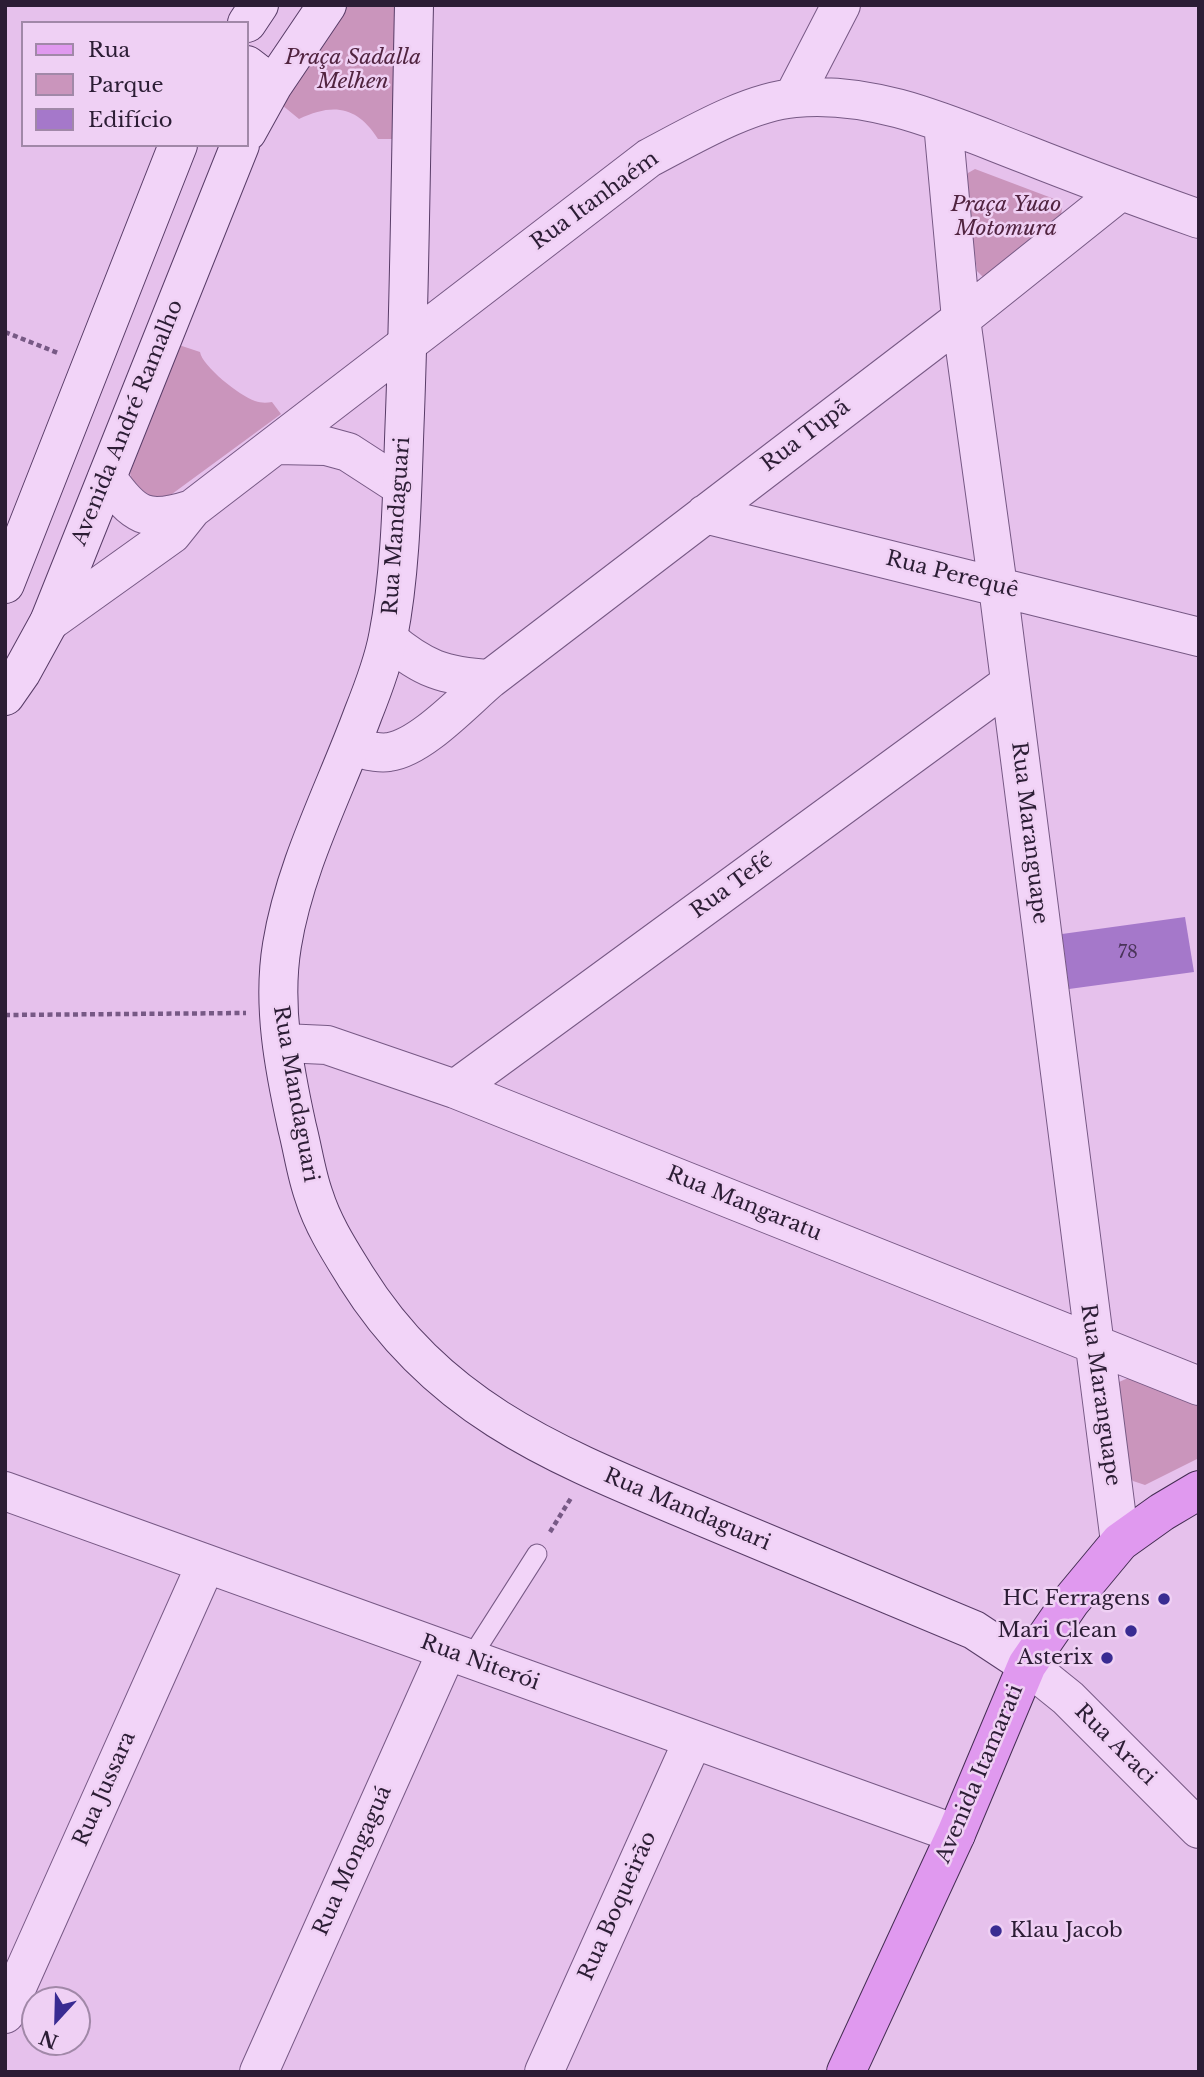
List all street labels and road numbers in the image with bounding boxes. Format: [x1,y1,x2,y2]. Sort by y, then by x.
street label: Rua Itanhaém [526,146,664,256]
street label: Avenida André Ramalho [67,296,189,550]
street label: Rua Tupã [757,395,855,477]
street label: Rua Mandaguari [378,436,416,616]
street label: Rua Perequê [883,546,1021,604]
street label: Rua Maranguape [1005,740,1053,926]
street label: Rua Tefé [686,848,778,924]
street label: Rua Mandaguari [267,1004,323,1184]
street label: Rua Mangaratu [663,1161,825,1247]
street label: Rua Maranguape [1075,1302,1125,1488]
street label: Rua Mandaguari [600,1464,774,1556]
street label: Rua Niterói [417,1630,543,1696]
street label: Avenida Itamarati [931,1681,1029,1867]
street label: Rua Araci [1069,1699,1161,1791]
street label: Rua Jussara [69,1728,141,1850]
street label: Rua Mongaguá [309,1782,397,1940]
street label: Rua Boqueirão [574,1828,662,1984]

